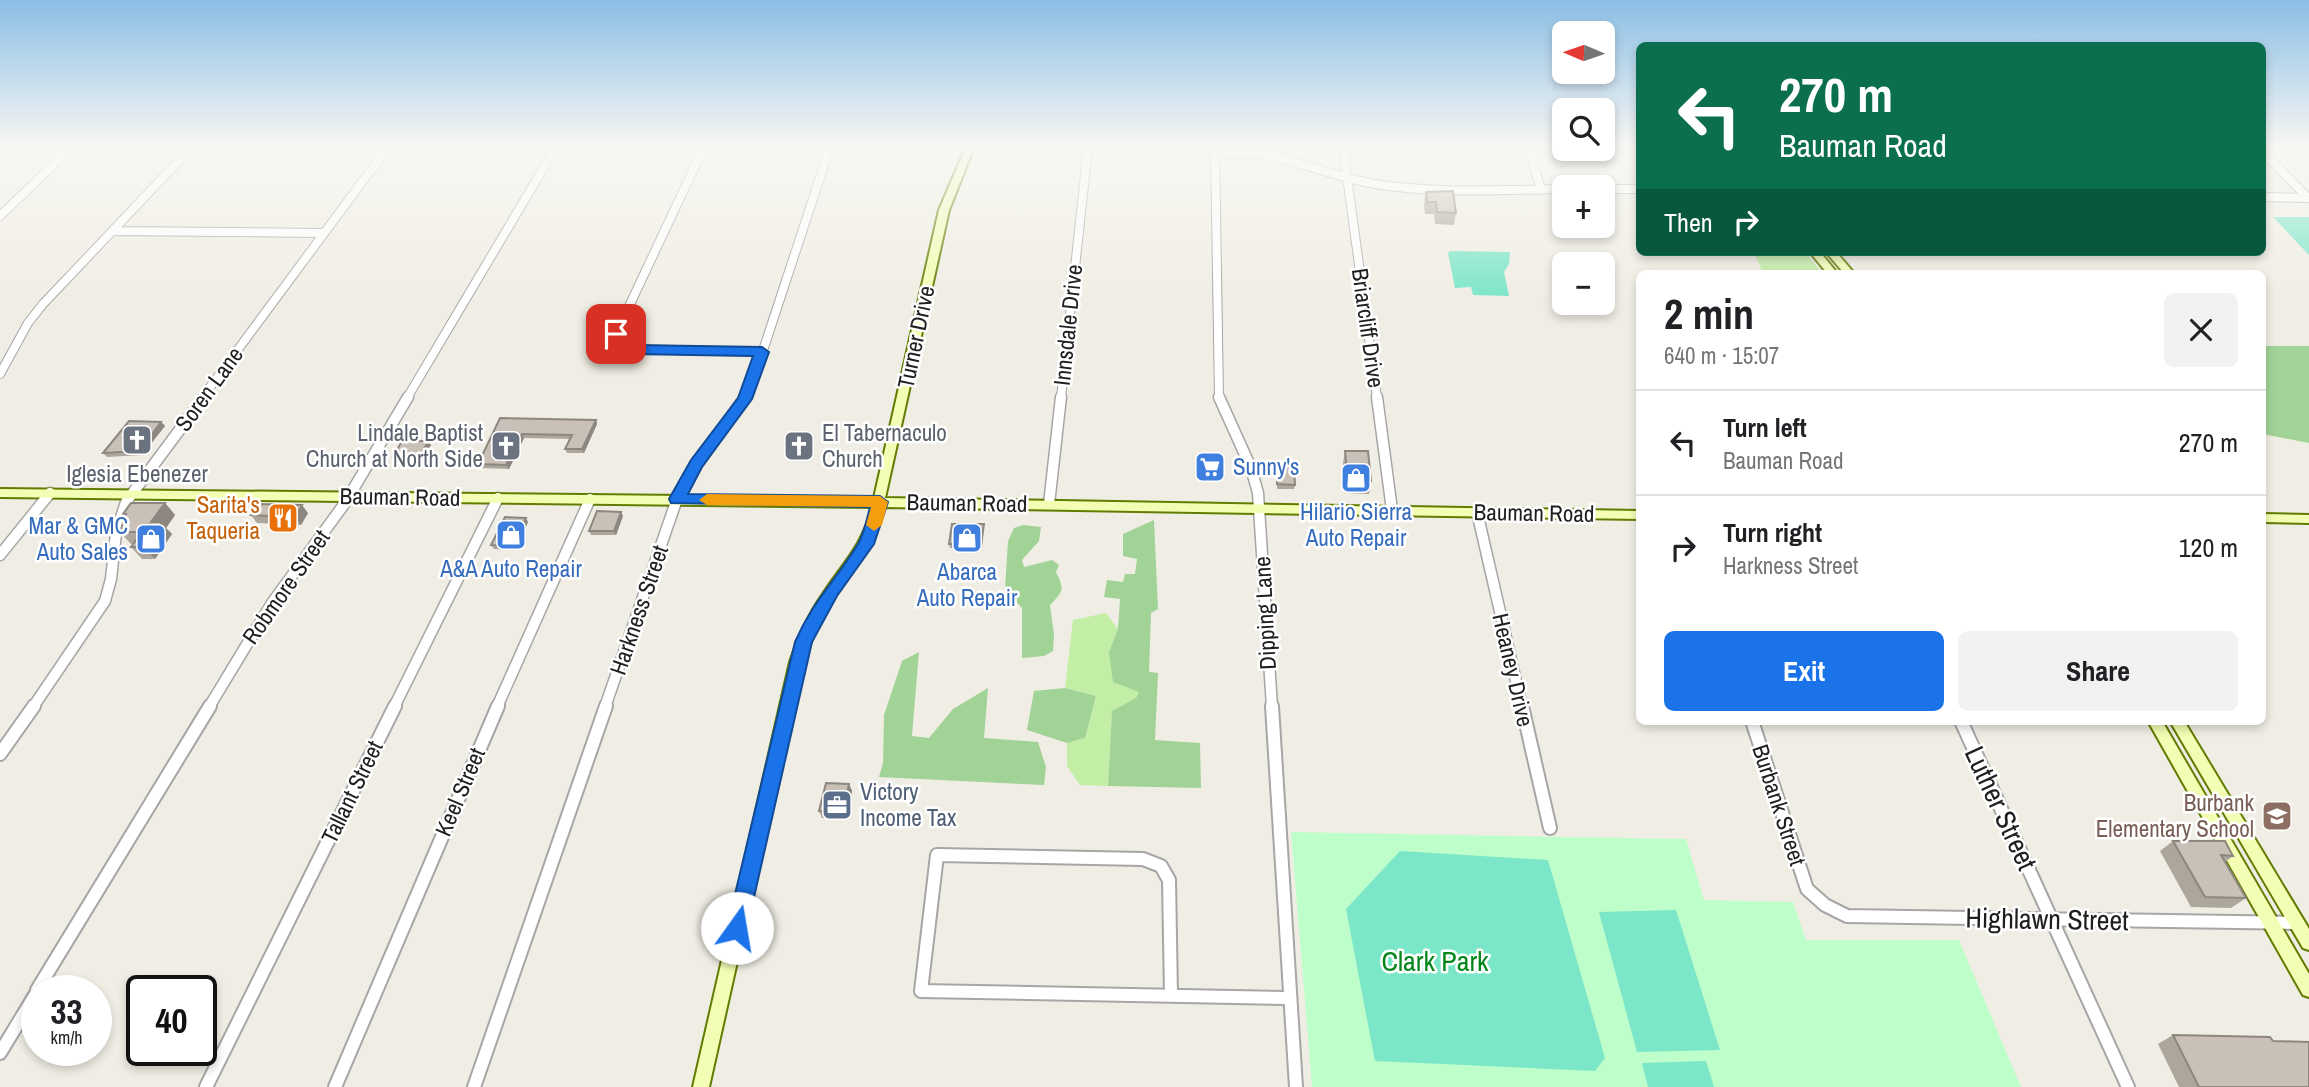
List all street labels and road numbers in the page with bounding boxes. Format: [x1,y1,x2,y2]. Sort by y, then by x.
street label: Innsdale Drive [1046,263,1089,387]
street label: Briarcliff Drive [1345,266,1392,390]
street label: Turner Drive [890,283,942,391]
street label: Soren Lane [167,340,250,437]
street label: Bauman Road [339,480,461,513]
street label: Bauman Road [906,486,1028,519]
street label: Bauman Road [1473,496,1595,529]
street label: Robmore Street [235,523,336,650]
street label: Harkness Street [602,541,675,679]
street label: Dipping Lane [1246,556,1283,670]
street label: Heaney Drive [1485,610,1542,730]
street label: Tallant Street [313,735,390,848]
street label: Burbank Street [1745,740,1814,869]
street label: Luther Street [1956,740,2046,876]
street label: Keel Street [427,743,492,841]
street label: Highlawn Street [1965,899,2129,939]

